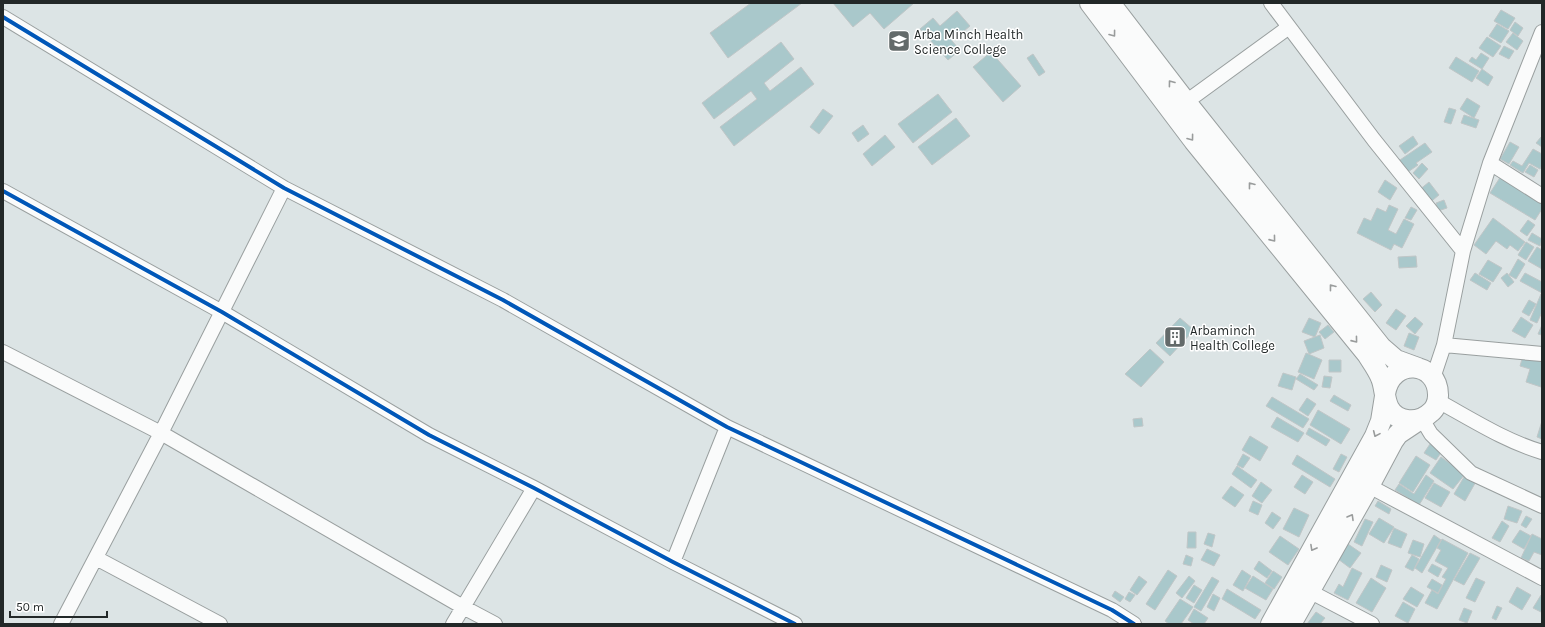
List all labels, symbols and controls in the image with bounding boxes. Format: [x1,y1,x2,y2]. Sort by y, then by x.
place label: Arba Minch Health Science College [914,27,1023,57]
school or university icon: Arba Minch Health Science College [886,28,912,54]
one-way arrow [1108,30,1115,37]
one-way arrow [1168,80,1176,87]
one-way arrow [1187,134,1194,141]
one-way arrow [1249,183,1256,190]
one-way arrow [1268,235,1275,242]
one-way arrow [1330,284,1337,291]
place label: Arbaminch Health College [1190,323,1275,353]
building icon: Arbaminch Health College [1162,324,1188,350]
one-way arrow [1350,335,1357,343]
one-way arrow [1373,430,1381,437]
one-way arrow [1347,514,1354,521]
one-way arrow [1311,544,1318,551]
scale bar [10,593,107,619]
text: 50 m [16,600,44,614]

